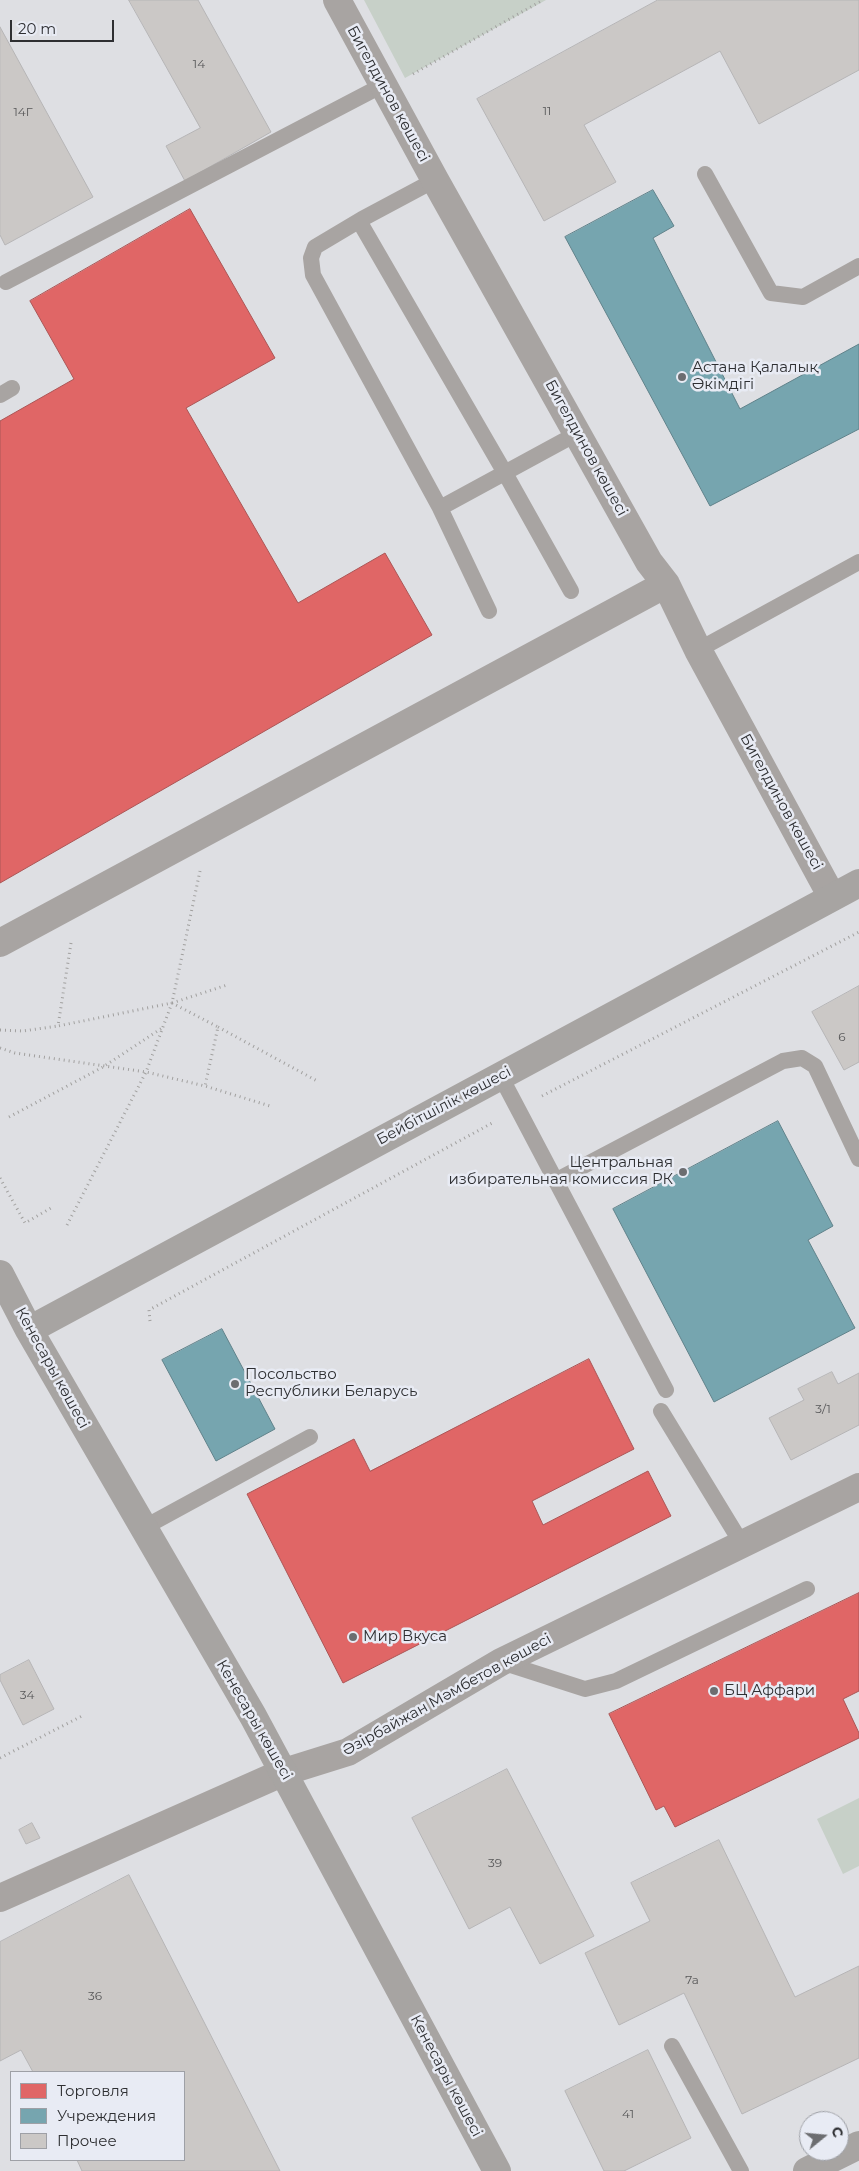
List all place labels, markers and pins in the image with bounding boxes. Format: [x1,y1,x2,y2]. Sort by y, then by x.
place label: Астана Қалалық Әкімдігі [692,359,818,394]
marker: Астана Қалалық Әкімдігі [676,371,688,383]
place label: Центральная избирательная комиссия РК [449,1154,673,1189]
marker: Центральная избирательная комиссия РК [677,1166,689,1178]
place label: Посольство Республики Беларусь [245,1366,417,1401]
marker: Посольство Республики Беларусь [229,1378,241,1390]
place label: Мир Вкуса [363,1628,447,1646]
marker: Мир Вкуса [347,1631,359,1643]
place label: БЦ Аффари [724,1682,815,1700]
marker: БЦ Аффари [708,1685,720,1697]

